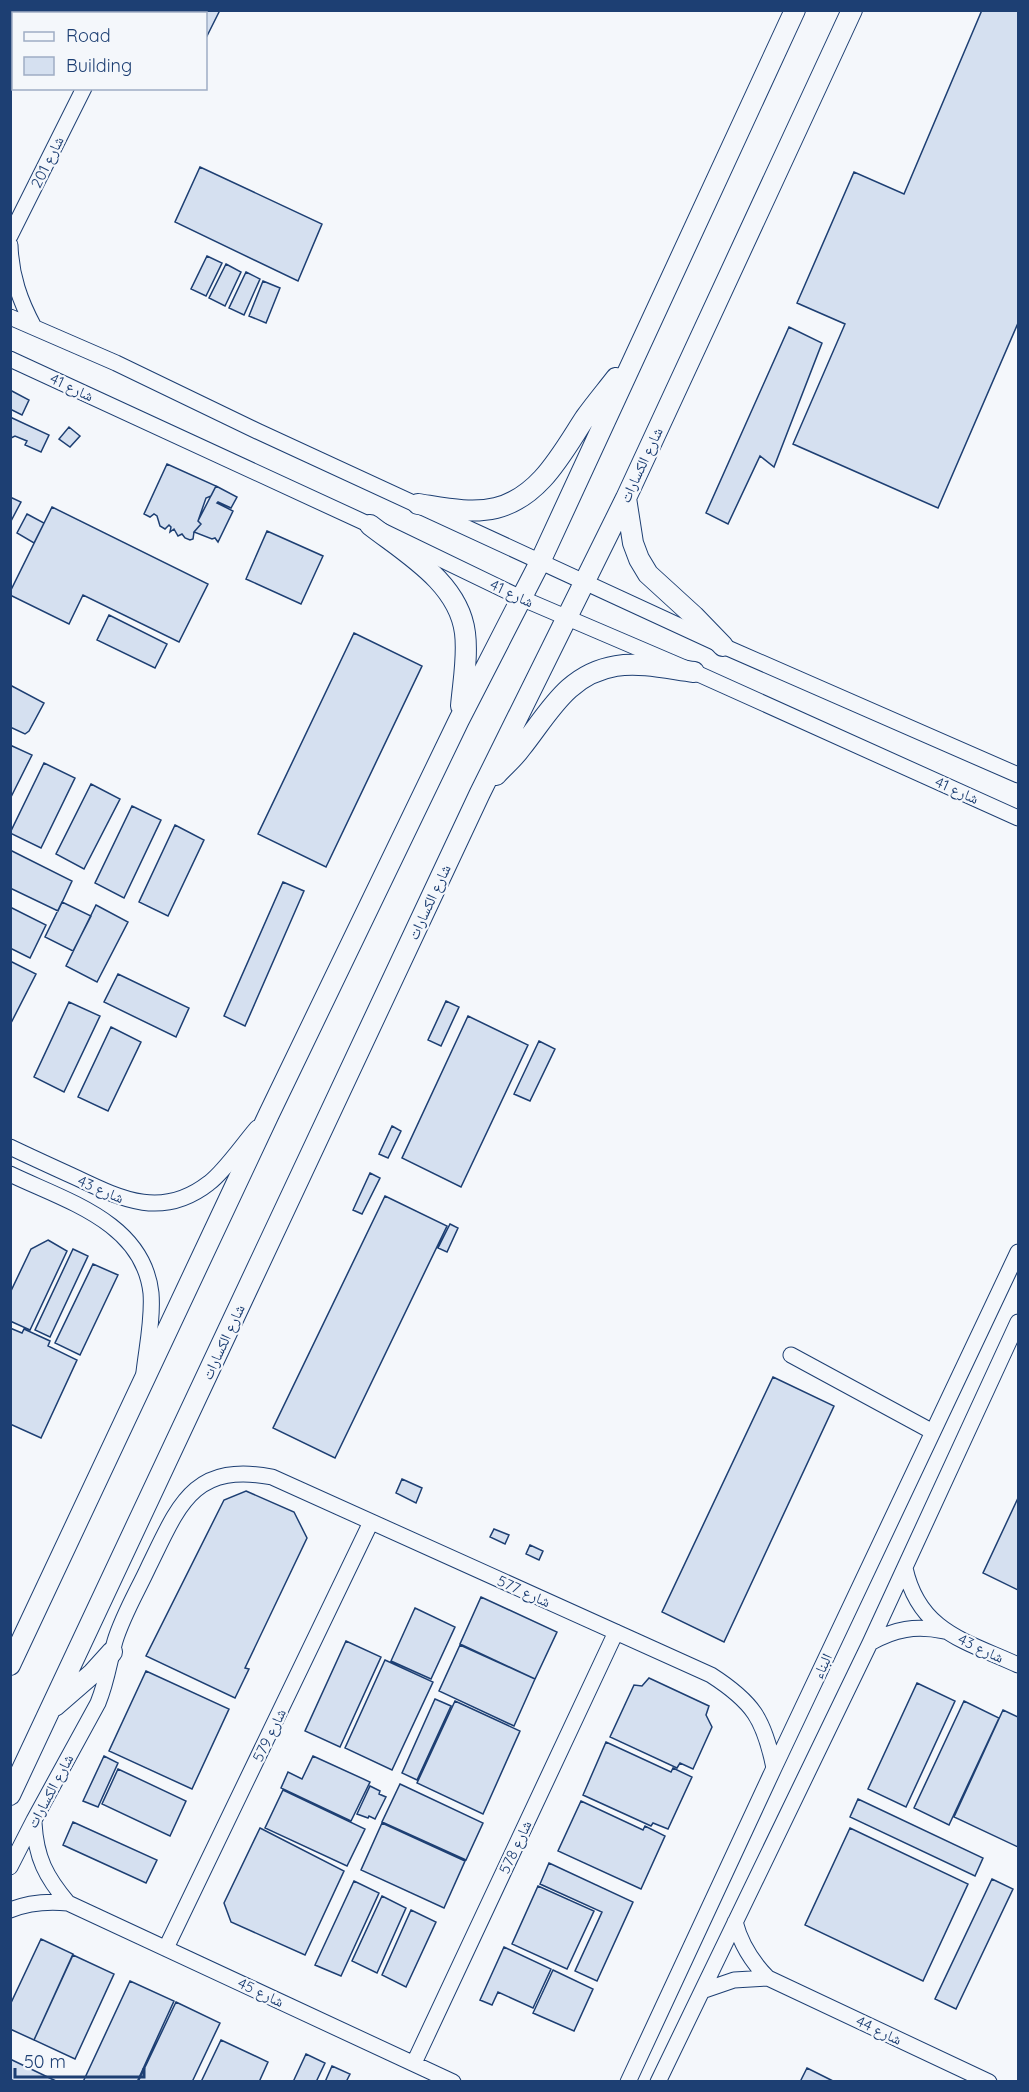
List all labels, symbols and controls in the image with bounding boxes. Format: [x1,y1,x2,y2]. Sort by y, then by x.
legend [12,12,207,90]
text: Road [66,24,111,47]
text: Building [66,54,132,77]
street label: شارع 201 [26,133,69,192]
street label: شارع 41 [47,369,97,406]
street label: شارع الكسارات [615,424,668,506]
street label: شارع 41 [487,575,537,612]
street label: شارع 41 [932,772,982,809]
street label: شارع الكسارات [403,861,456,943]
street label: شارع 43 [75,1171,127,1208]
street label: شارع الكسارات [197,1301,250,1383]
street label: شارع 577 [494,1571,554,1612]
street label: شارع 43 [955,1629,1007,1668]
street label: البناء [808,1650,836,1682]
street label: شارع 579 [248,1705,291,1765]
street label: شارع الكسارات [23,1751,78,1832]
street label: شارع 578 [494,1817,537,1877]
street label: شارع 45 [234,1973,287,2012]
street label: شارع 44 [853,2011,905,2050]
scale bar [15,2041,144,2079]
text: 50 m [24,2050,66,2073]

